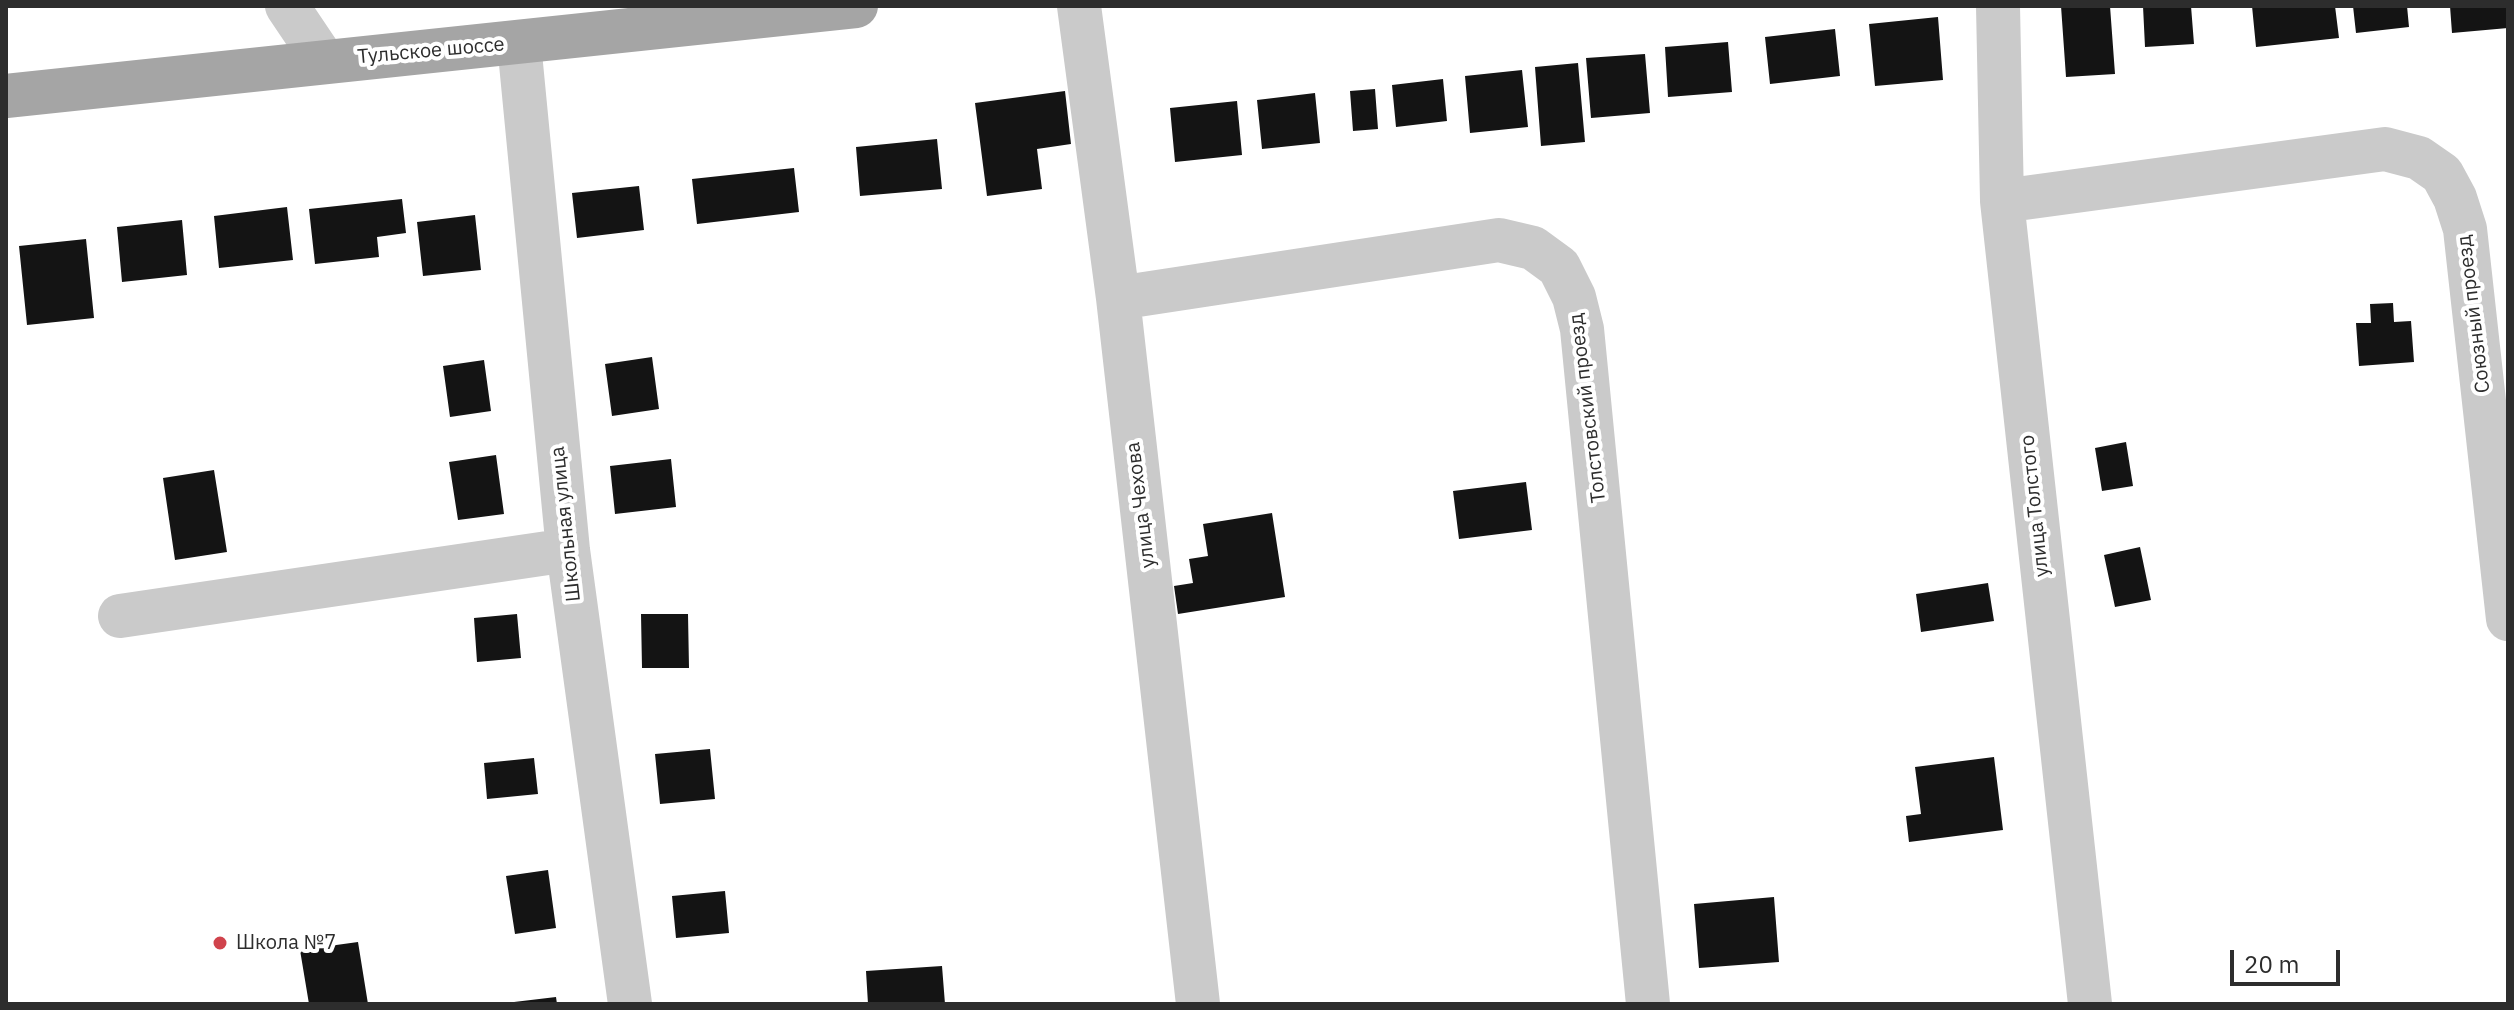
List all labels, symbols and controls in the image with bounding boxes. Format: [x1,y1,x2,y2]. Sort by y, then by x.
street label: Тульское шоссе [356,33,506,69]
street label: Союзный проезд [2452,234,2496,394]
street label: Толстовский проезд [1564,312,1612,504]
street label: улица Толстого [2016,434,2054,578]
street label: улица Чехова [1121,441,1161,569]
street label: Школьная улица [546,445,586,603]
place label: Школа №7 [236,931,336,955]
marker: Школа №7 [211,934,229,952]
scale bar [2234,934,2344,984]
text: 20 m [2244,948,2299,980]

